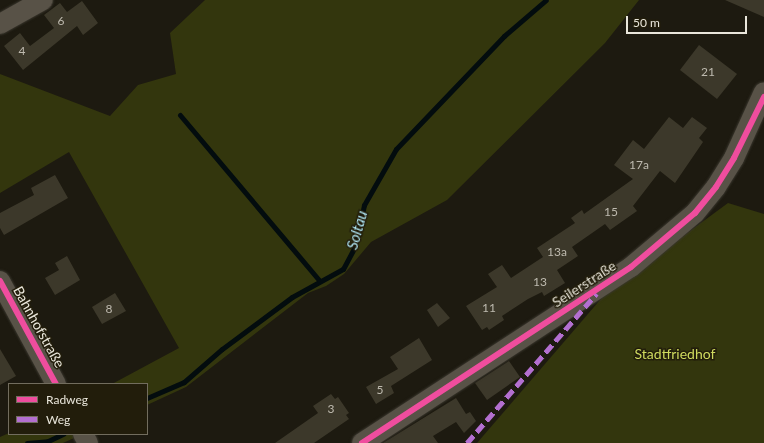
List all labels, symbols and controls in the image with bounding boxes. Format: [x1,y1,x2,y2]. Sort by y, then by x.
scale bar [628,8,749,34]
house number: 6 [58,14,64,28]
text: 50 m [633,15,660,30]
house number: 4 [19,44,25,58]
house number: 21 [701,65,715,79]
house number: 17a [629,158,649,172]
house number: 15 [604,205,618,219]
water label: Soltau [343,209,371,251]
house number: 13a [547,245,567,259]
street label: Seilerstraße [549,257,619,311]
house number: 13 [533,275,547,289]
street label: Bahnhofstraße [10,283,68,371]
house number: 11 [482,301,496,315]
house number: 8 [106,302,112,316]
park label: Stadtfriedhof [635,346,715,362]
legend [8,383,148,435]
house number: 5 [377,383,383,397]
text: Radweg [46,392,88,407]
house number: 3 [328,402,334,416]
text: Weg [46,412,70,427]

